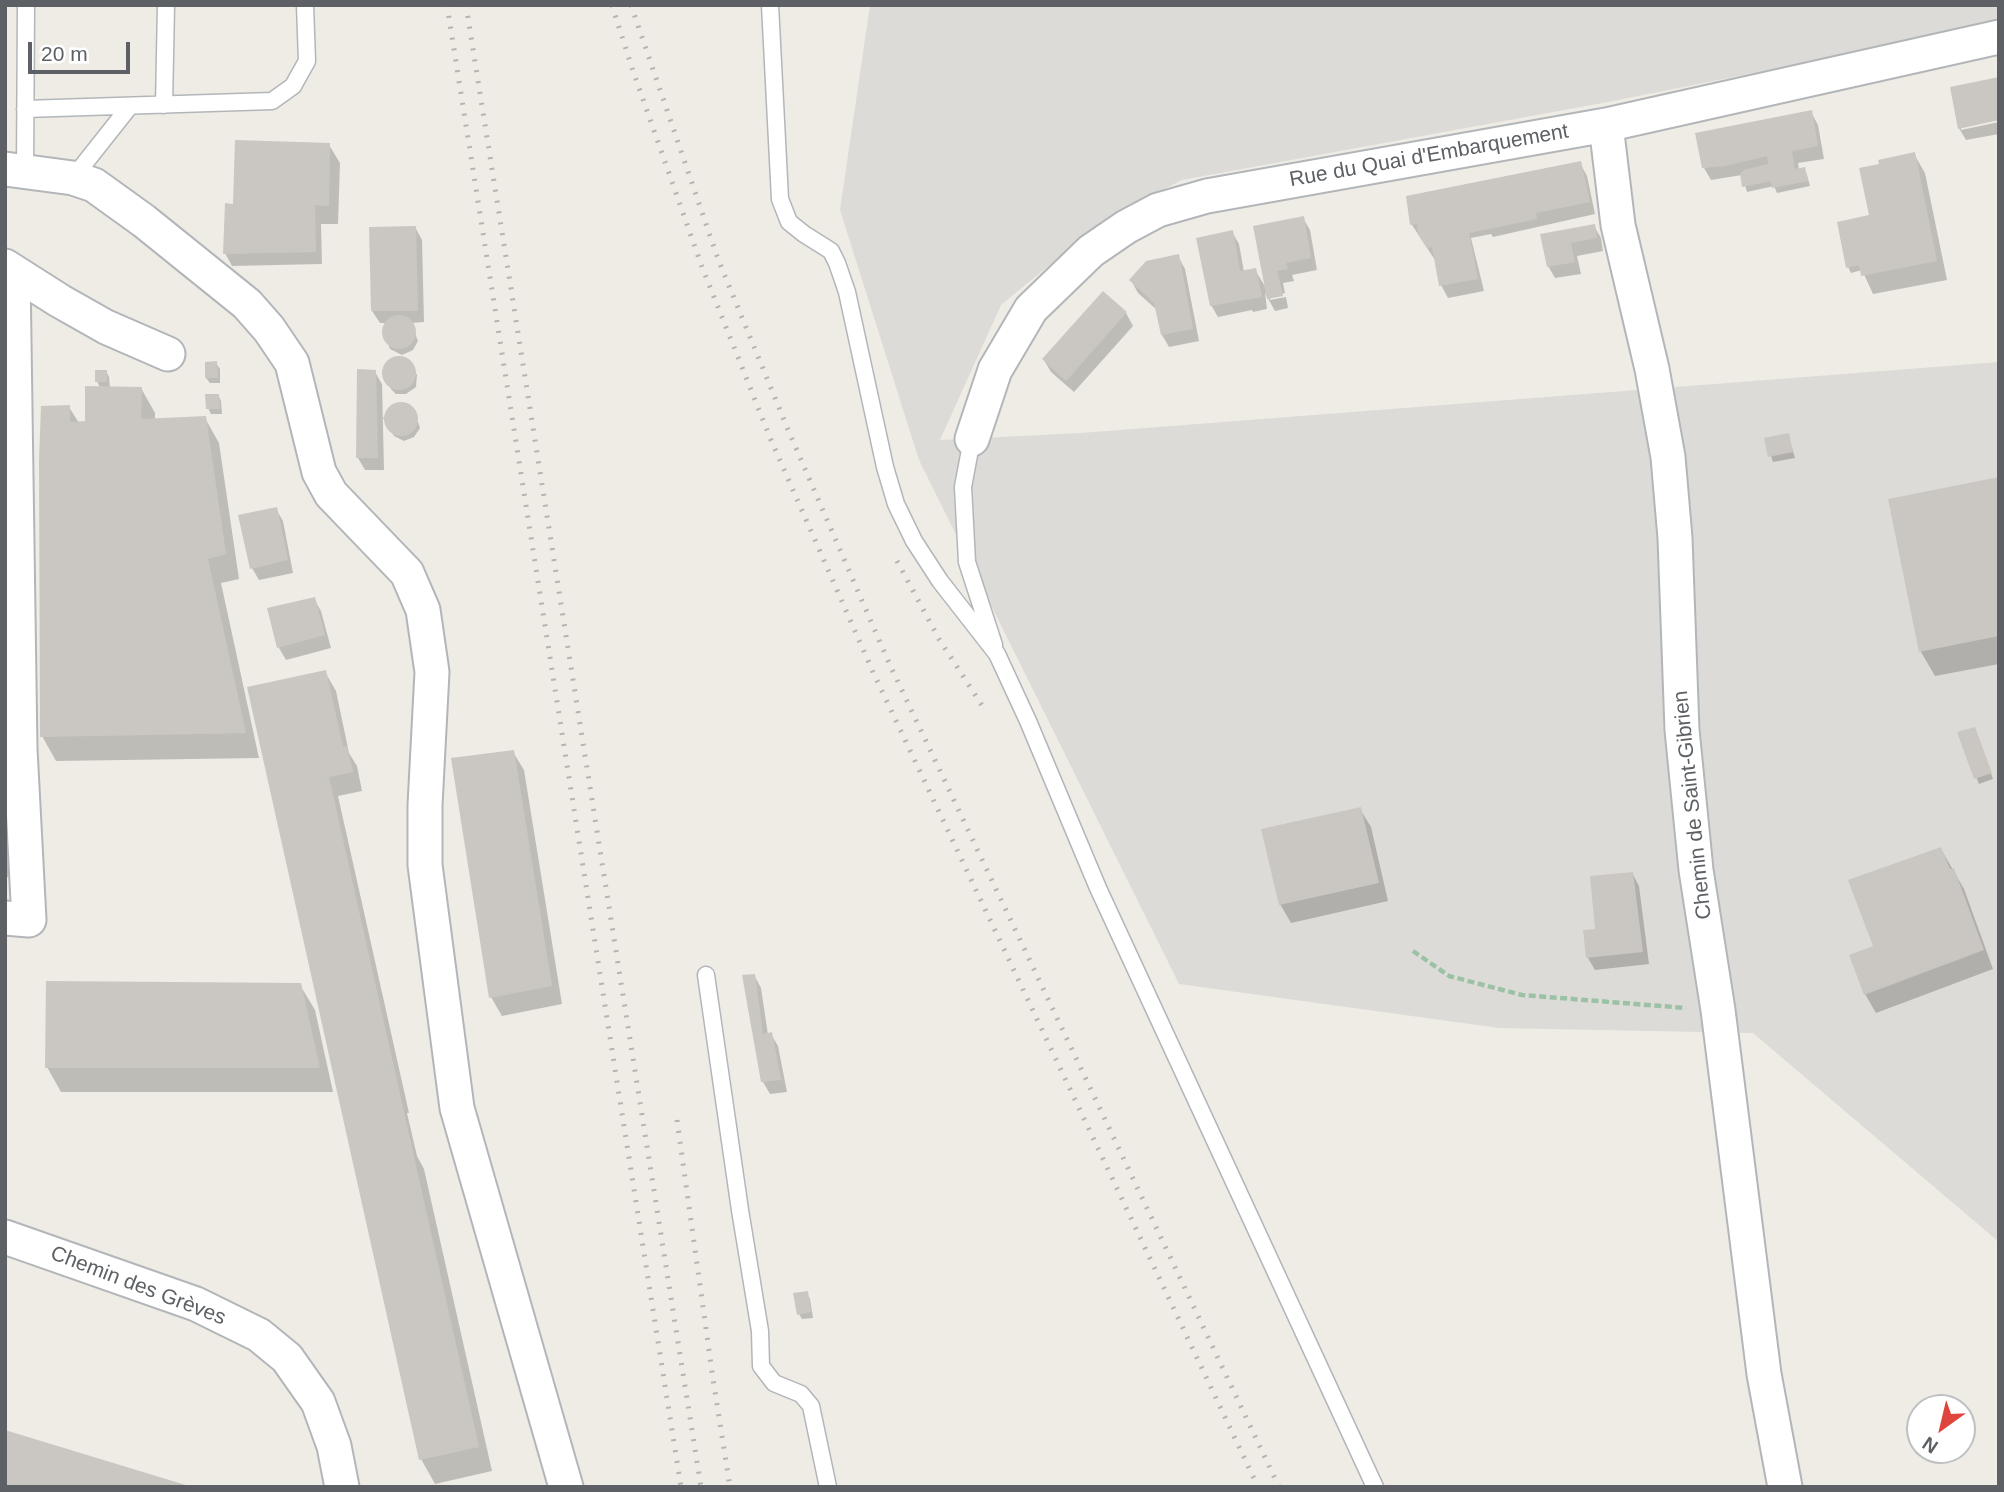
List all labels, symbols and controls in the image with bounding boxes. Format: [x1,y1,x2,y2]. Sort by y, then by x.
scale bar [32,28,133,72]
text: 20 m [41,42,88,65]
street label: Rue du Quai d'Embarquement [1287,119,1571,193]
street label: Chemin de Saint-Gibrien [1668,689,1718,921]
street label: Chemin des Grèves [47,1241,229,1331]
north arrow [1906,1394,1976,1464]
text: N [1919,1433,1942,1458]

